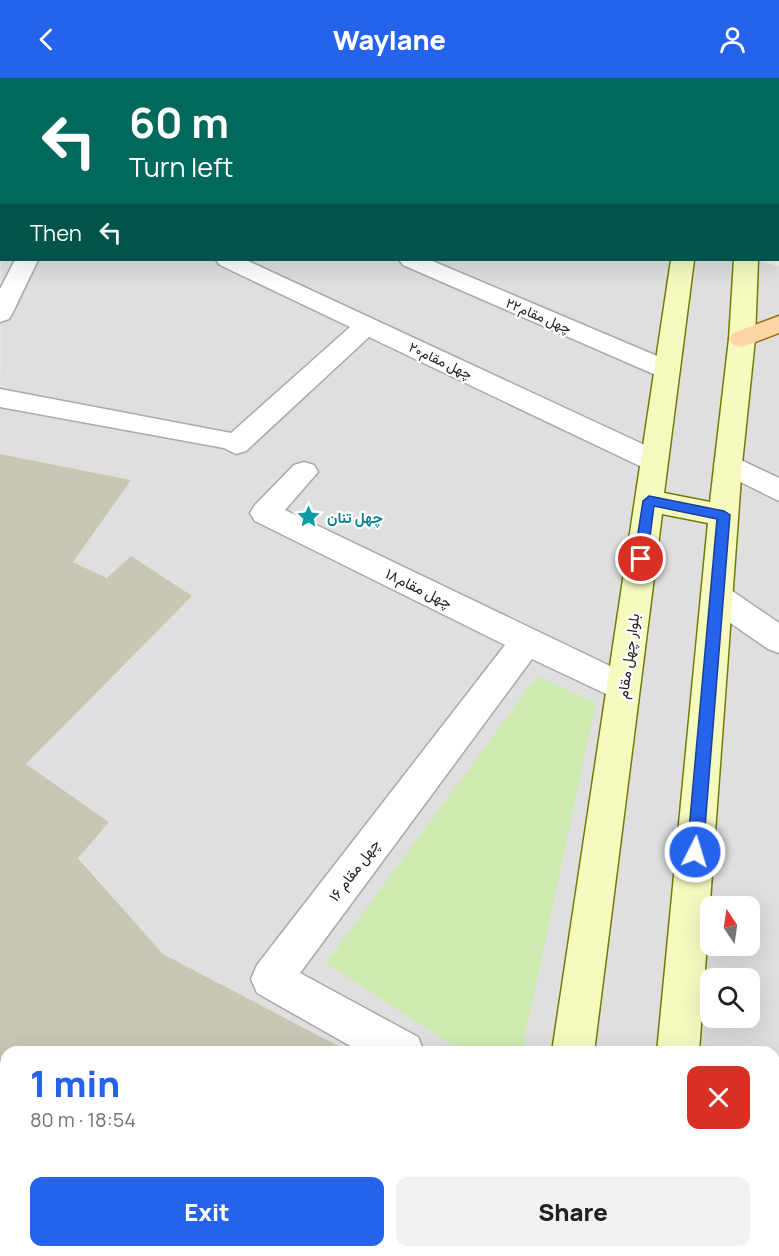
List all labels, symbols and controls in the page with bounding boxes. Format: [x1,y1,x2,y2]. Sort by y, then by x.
text: Waylane [333,21,446,58]
icon: back [30,23,63,56]
icon: person [716,23,749,56]
text: 60 m [129,93,229,151]
icon: left [30,102,108,180]
text: Turn left [129,148,233,185]
icon: left [94,216,127,249]
text: Then [30,218,82,248]
street label: چهل مقام۲۲ [503,293,575,338]
street label: چهل مقام۲۰ [406,337,476,384]
place icon: چهل تنان [296,504,322,530]
place label: چهل تنان [327,507,383,528]
pin [615,533,666,584]
icon: arrive [624,542,657,575]
street label: ۱۸چهل مقام [382,563,456,613]
street label: بلوار چهل مقام [612,612,644,700]
position arrow [663,820,727,884]
street label: چهل مقام ۱۶ [323,834,385,906]
north arrow [700,896,760,956]
map controls [700,896,760,1028]
button: search [700,968,760,1028]
text: 1 min [30,1059,120,1108]
button: close [687,1066,750,1129]
text: 80 m · 18:54 [30,1106,136,1133]
button: Exit [30,1177,384,1246]
button: Share [396,1177,750,1246]

